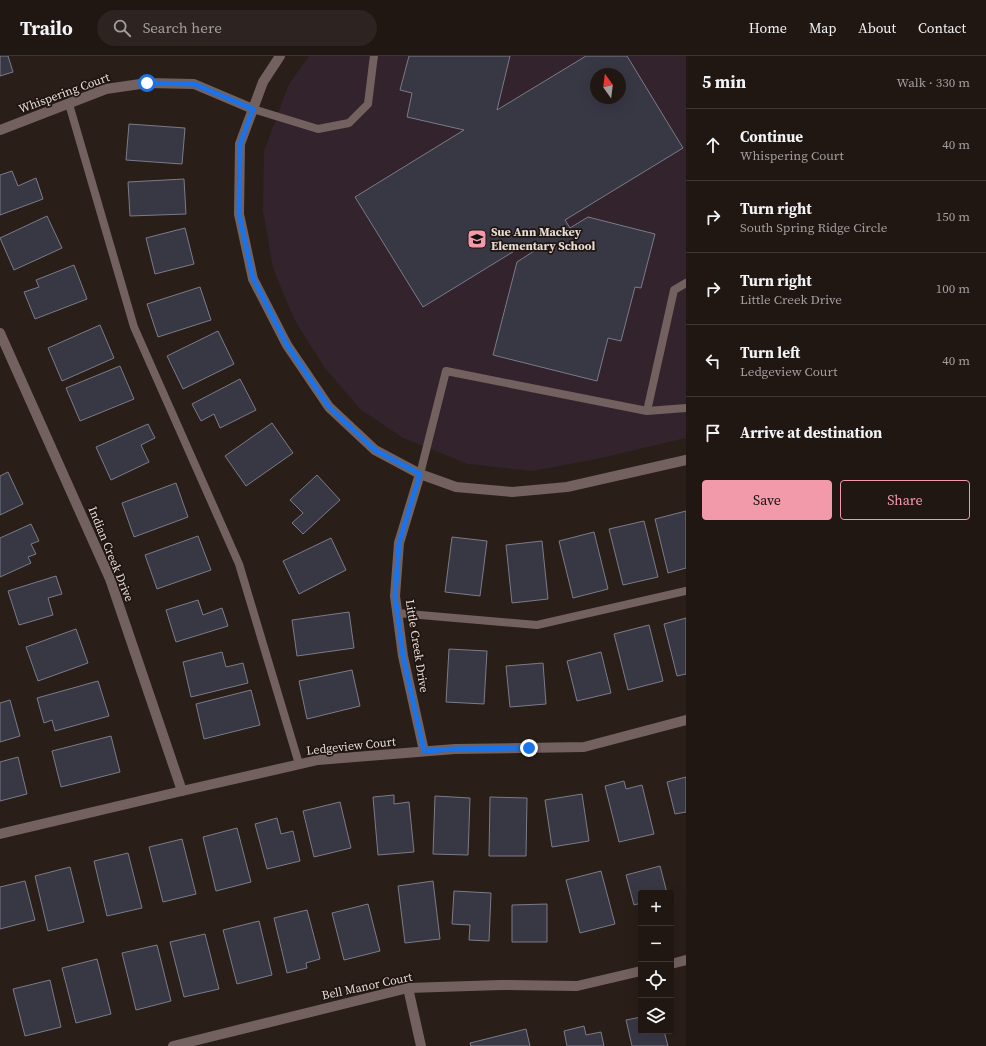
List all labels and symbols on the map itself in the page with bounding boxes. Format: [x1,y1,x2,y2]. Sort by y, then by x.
north arrow [590,68,626,104]
street label: Whispering Court [16,69,112,117]
route start [138,74,156,92]
place label: Sue Ann Mackey Elementary School [491,224,596,254]
school or university icon: Sue Ann Mackey Elementary School [466,228,488,250]
street label: Indian Creek Drive [85,504,137,604]
street label: Little Creek Drive [402,598,432,694]
street label: Ledgeview Court [305,733,397,759]
route end [520,739,538,757]
street label: Bell Manor Court [320,969,414,1003]

